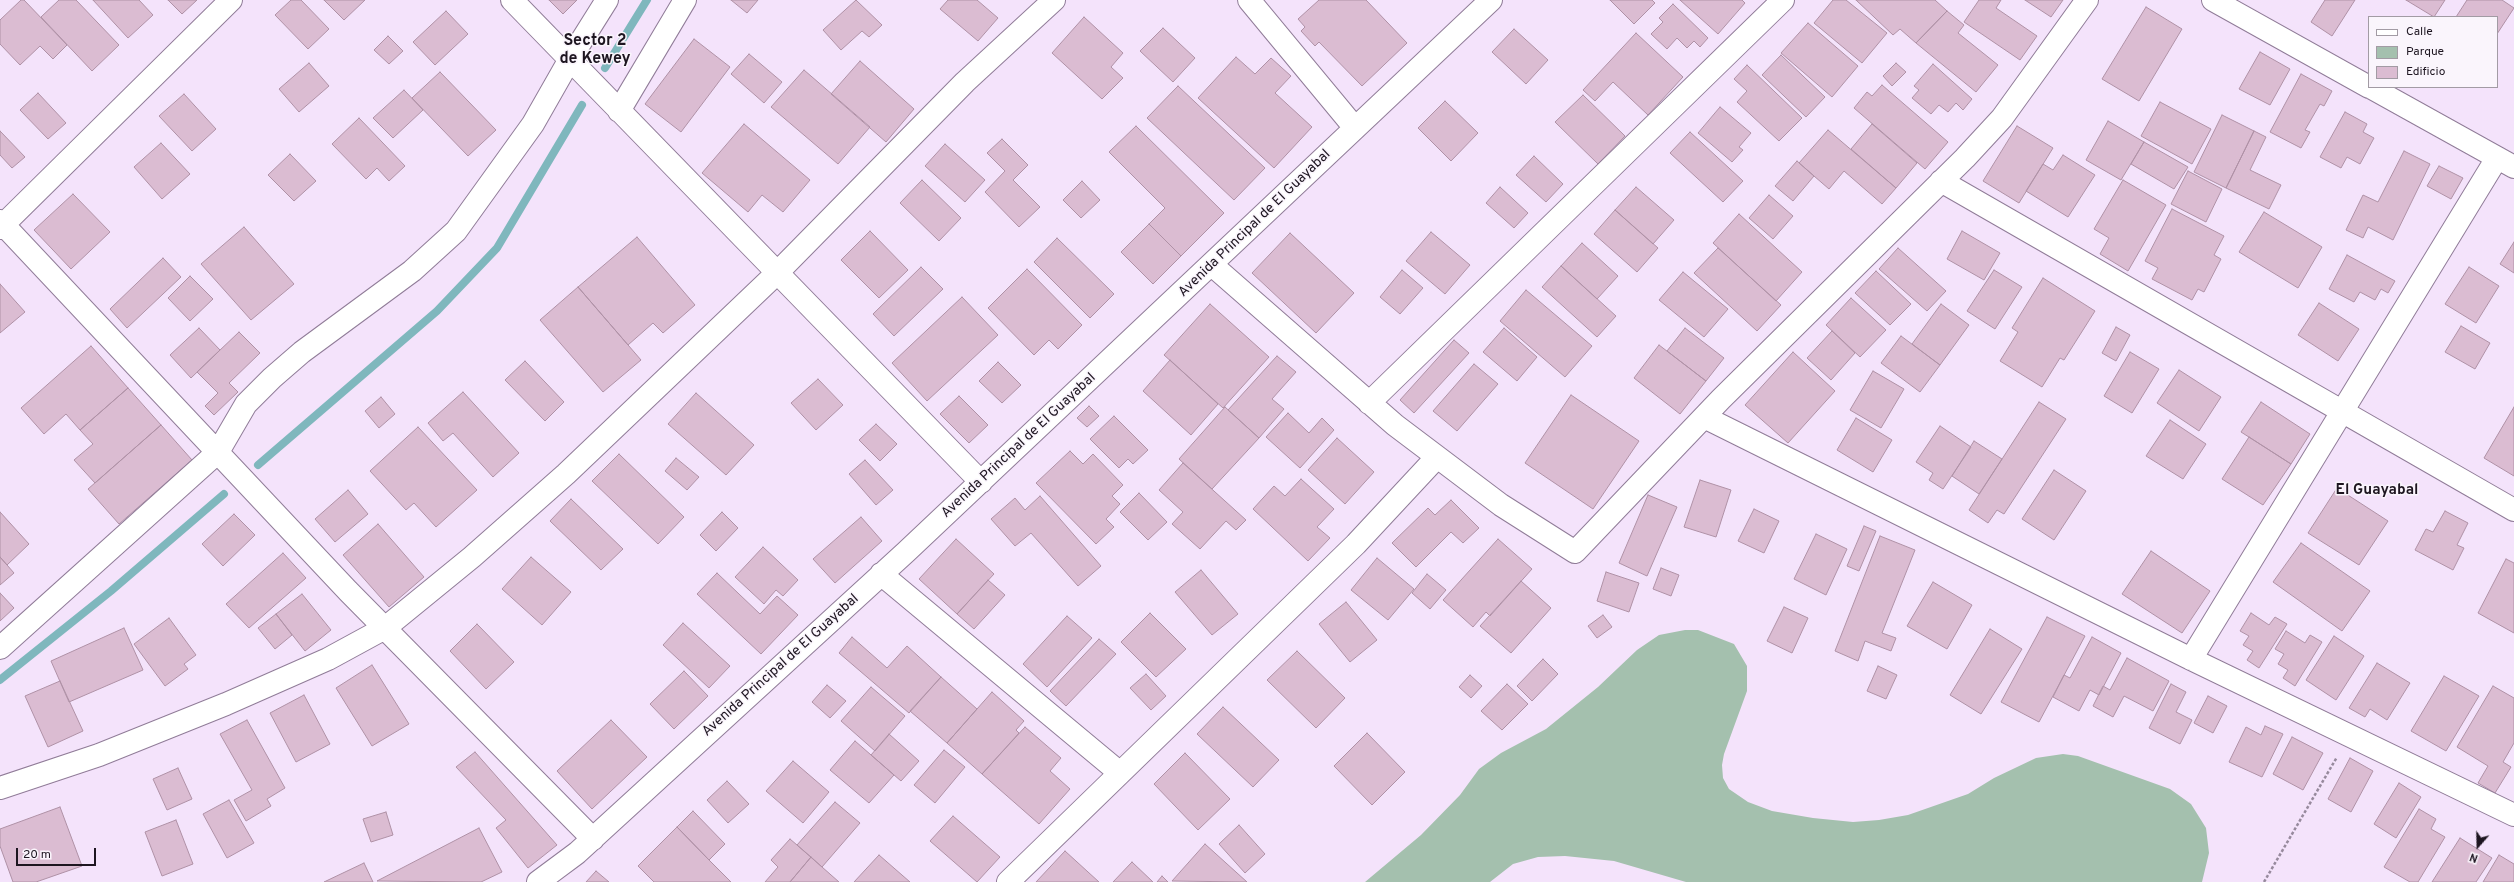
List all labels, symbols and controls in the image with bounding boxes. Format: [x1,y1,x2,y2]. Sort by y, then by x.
legend [2368,16,2498,88]
text: Calle [2406,24,2433,40]
district label: Sector 2 de Kewey [559,32,631,70]
text: Parque [2406,44,2444,60]
text: Edificio [2406,64,2445,80]
street label: Avenida Principal de El Guayabal [1175,147,1335,301]
street label: Avenida Principal de El Guayabal [938,370,1100,522]
district label: El Guayabal [2336,482,2418,500]
street label: Avenida Principal de El Guayabal [699,591,863,741]
north arrow [2458,826,2498,866]
scale bar [18,840,98,866]
text: 20 m [23,847,51,863]
text: N [2468,849,2480,865]

